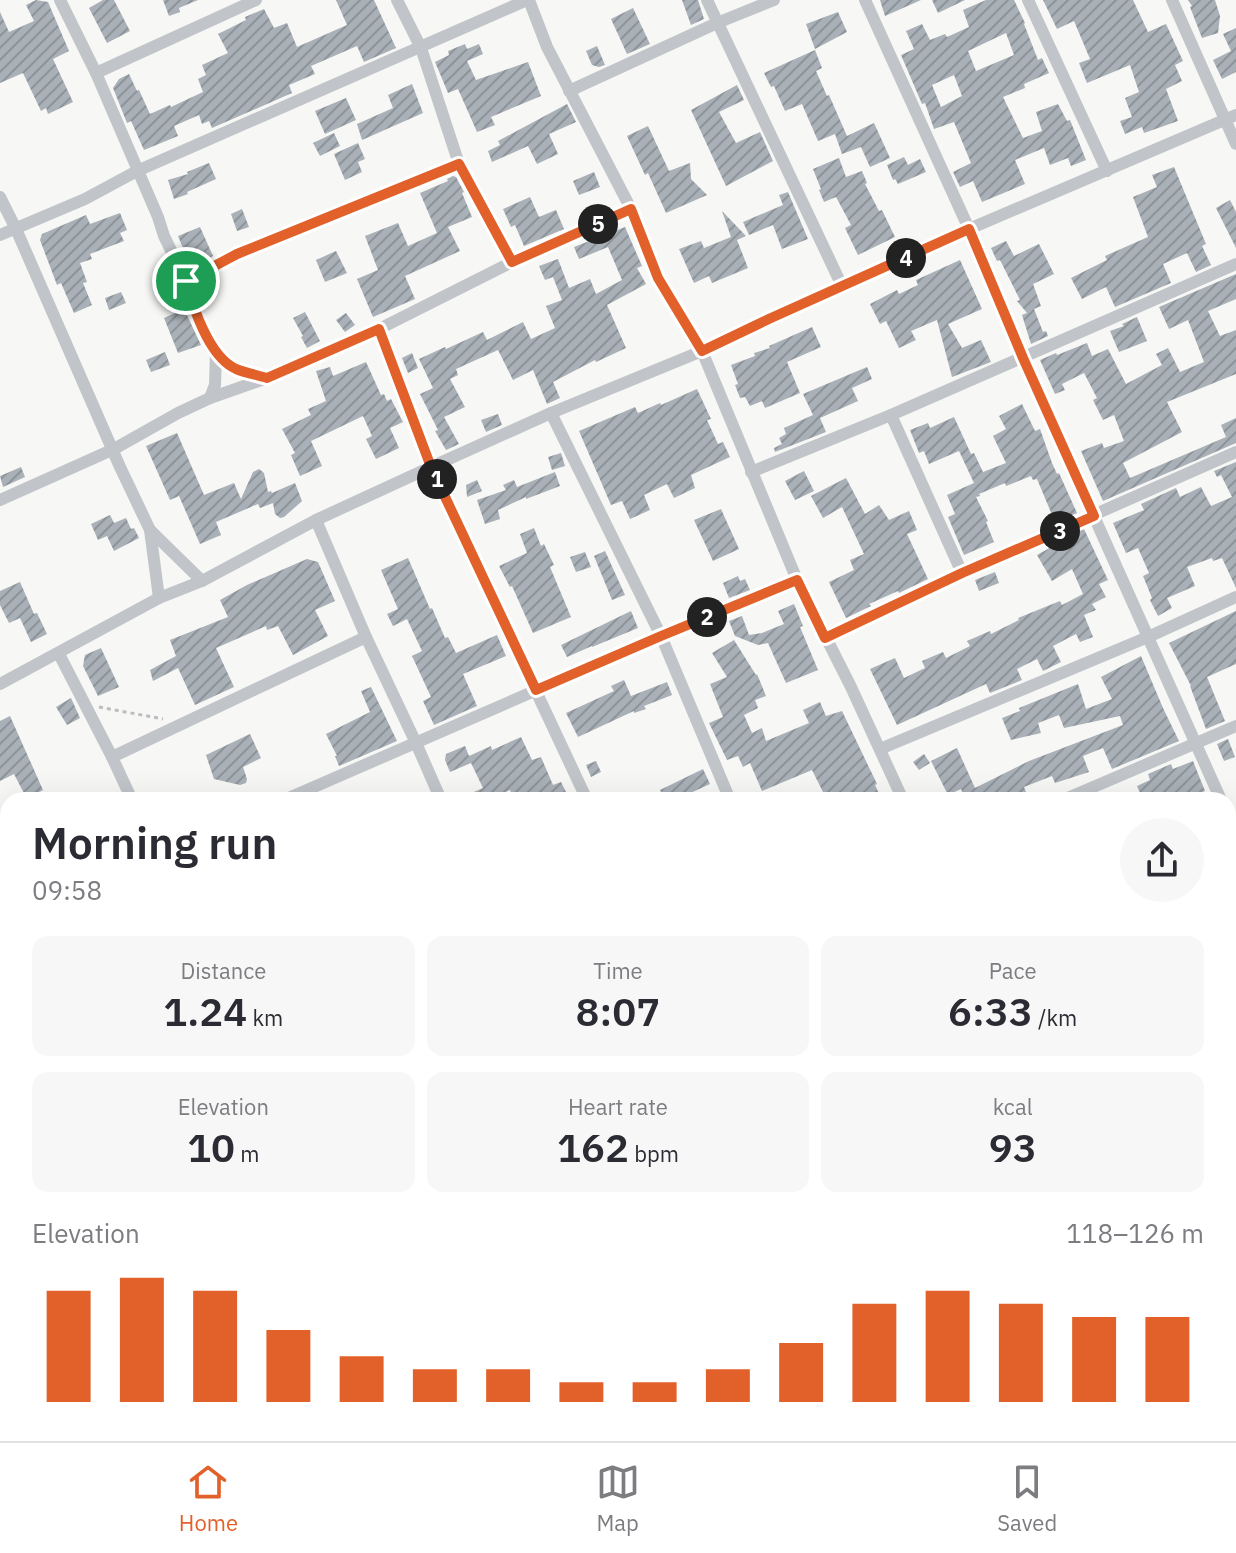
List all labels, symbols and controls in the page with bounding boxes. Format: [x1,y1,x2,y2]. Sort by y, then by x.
pin: 5 [578,204,618,244]
text: 5 [591,209,605,238]
pin: 4 [886,238,926,278]
text: 4 [899,243,913,272]
pin [152,247,220,315]
icon: arrive [164,259,208,303]
pin: 1 [417,459,457,499]
text: 1 [430,464,444,493]
pin: 3 [1040,511,1080,551]
text: 3 [1053,516,1067,545]
pin: 2 [687,597,727,637]
text: 2 [700,602,714,631]
text: Morning run [32,814,277,871]
button: share [1120,818,1204,902]
text: 09:58 [32,873,102,907]
text: Distance [180,956,266,985]
text: Time [593,956,643,985]
text: Pace [989,956,1037,985]
text: 1.24 [163,985,247,1037]
text: 8:07 [576,985,660,1037]
text: 6:33 [948,985,1033,1037]
text: km [247,1003,283,1032]
text: /km [1033,1003,1077,1032]
text: Elevation [178,1092,269,1121]
text: Heart rate [568,1092,668,1121]
text: kcal [993,1092,1033,1121]
text: 10 [187,1121,235,1173]
text: 162 [557,1121,629,1173]
text: 93 [989,1121,1037,1173]
text: m [235,1139,260,1168]
text: bpm [629,1139,679,1168]
text: Elevation [32,1216,140,1250]
text: 118–126 m [1066,1216,1204,1250]
tab: Home [179,1460,238,1537]
tab: Map [596,1460,640,1537]
tab: Saved [997,1460,1057,1537]

